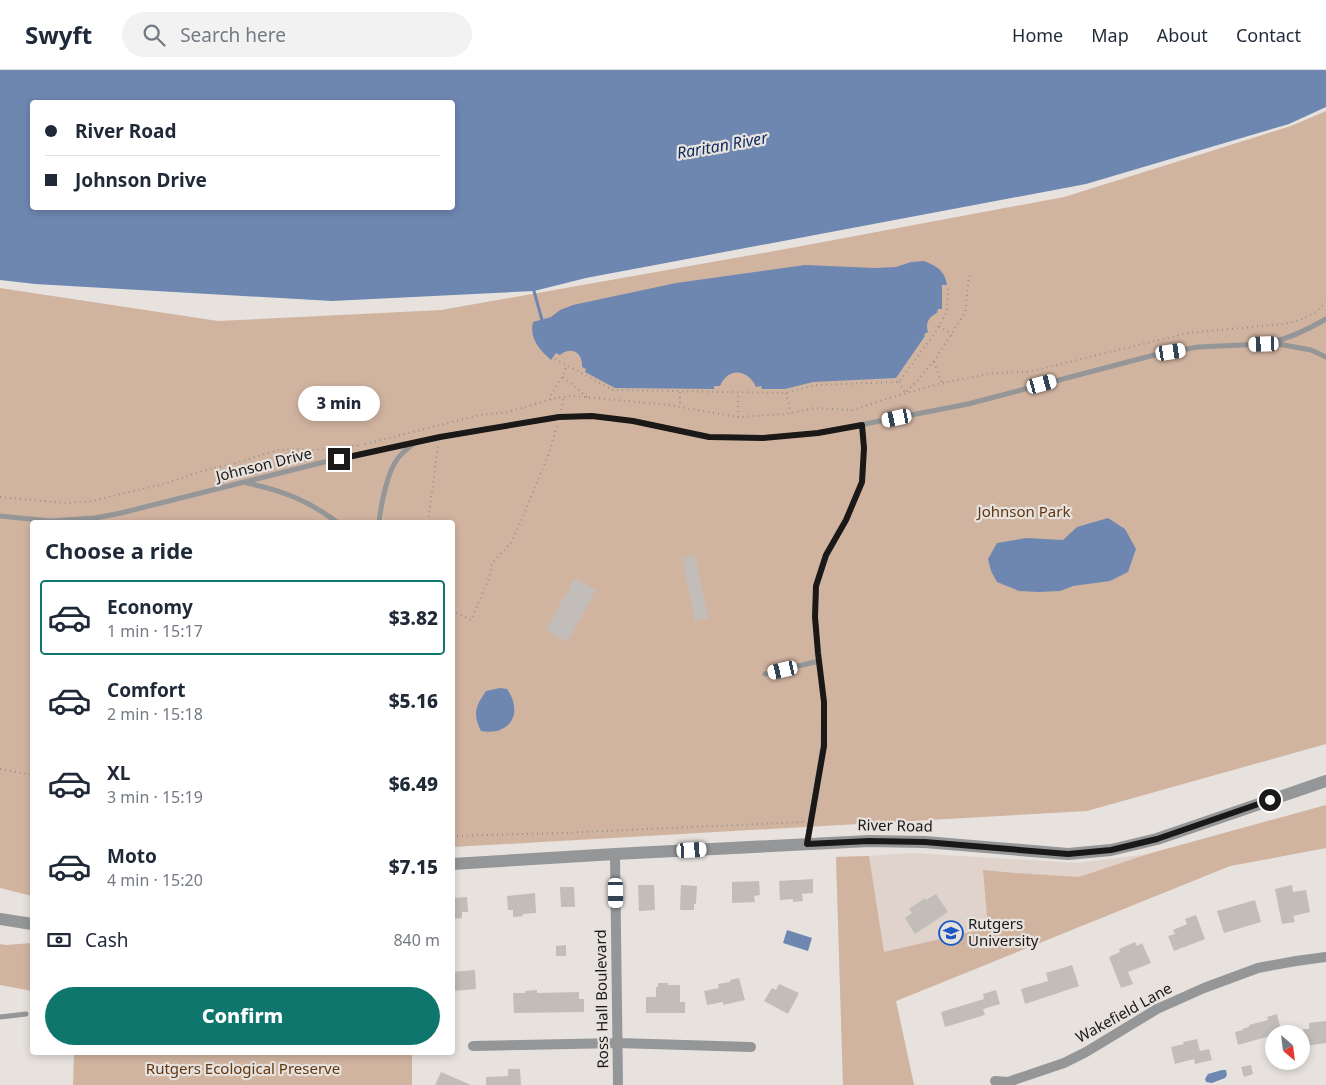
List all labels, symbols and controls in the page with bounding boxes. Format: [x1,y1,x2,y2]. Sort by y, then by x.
search box [122,12,472,57]
text: Swyft [25,18,92,51]
icon: search [140,21,168,49]
text: Search here [180,22,286,48]
text: Home [1012,23,1063,47]
text: Map [1091,23,1129,47]
text: About [1157,23,1208,47]
text: Contact [1236,23,1301,47]
text: River Road [75,118,177,144]
water label: Raritan River [675,126,770,164]
text: Johnson Drive [75,167,207,193]
car [1248,336,1279,352]
car [1155,342,1186,362]
car [1025,373,1058,395]
callout: 3 min [298,386,380,422]
text: 3 min [317,392,361,414]
car [880,408,913,428]
street label: Johnson Drive [212,442,314,486]
route end [328,448,350,470]
park label: Johnson Park [976,501,1070,521]
text: Choose a ride [45,535,193,565]
text: Economy [107,594,193,620]
icon: car [47,595,92,640]
text: $3.82 [389,605,438,631]
text: 1 min · 15:17 [107,620,203,642]
car [766,659,799,681]
text: Comfort [107,677,186,703]
icon: car [47,678,92,723]
text: $5.16 [389,688,438,714]
text: 2 min · 15:18 [107,703,203,725]
text: XL [107,760,130,786]
icon: car [47,761,92,806]
text: $6.49 [389,771,438,797]
text: 3 min · 15:19 [107,786,203,808]
route start [1259,789,1281,811]
street label: River Road [857,814,933,836]
car [676,842,707,858]
text: Moto [107,843,157,869]
icon: car [47,844,92,889]
text: $7.15 [389,854,438,880]
text: 4 min · 15:20 [107,869,203,891]
car [608,878,623,908]
place label: Rutgers University [968,913,1039,950]
school or university icon: Rutgers University [938,920,964,946]
icon: cash [45,926,73,954]
text: Cash [85,927,129,953]
text: 840 m [393,929,440,951]
street label: Ross Hall Boulevard [590,929,612,1069]
street label: Wakefield Lane [1072,977,1175,1047]
button: Confirm [45,987,440,1045]
north arrow [1265,1025,1310,1070]
map controls [1265,1025,1310,1070]
park label: Rutgers Ecological Preserve [146,1058,340,1078]

